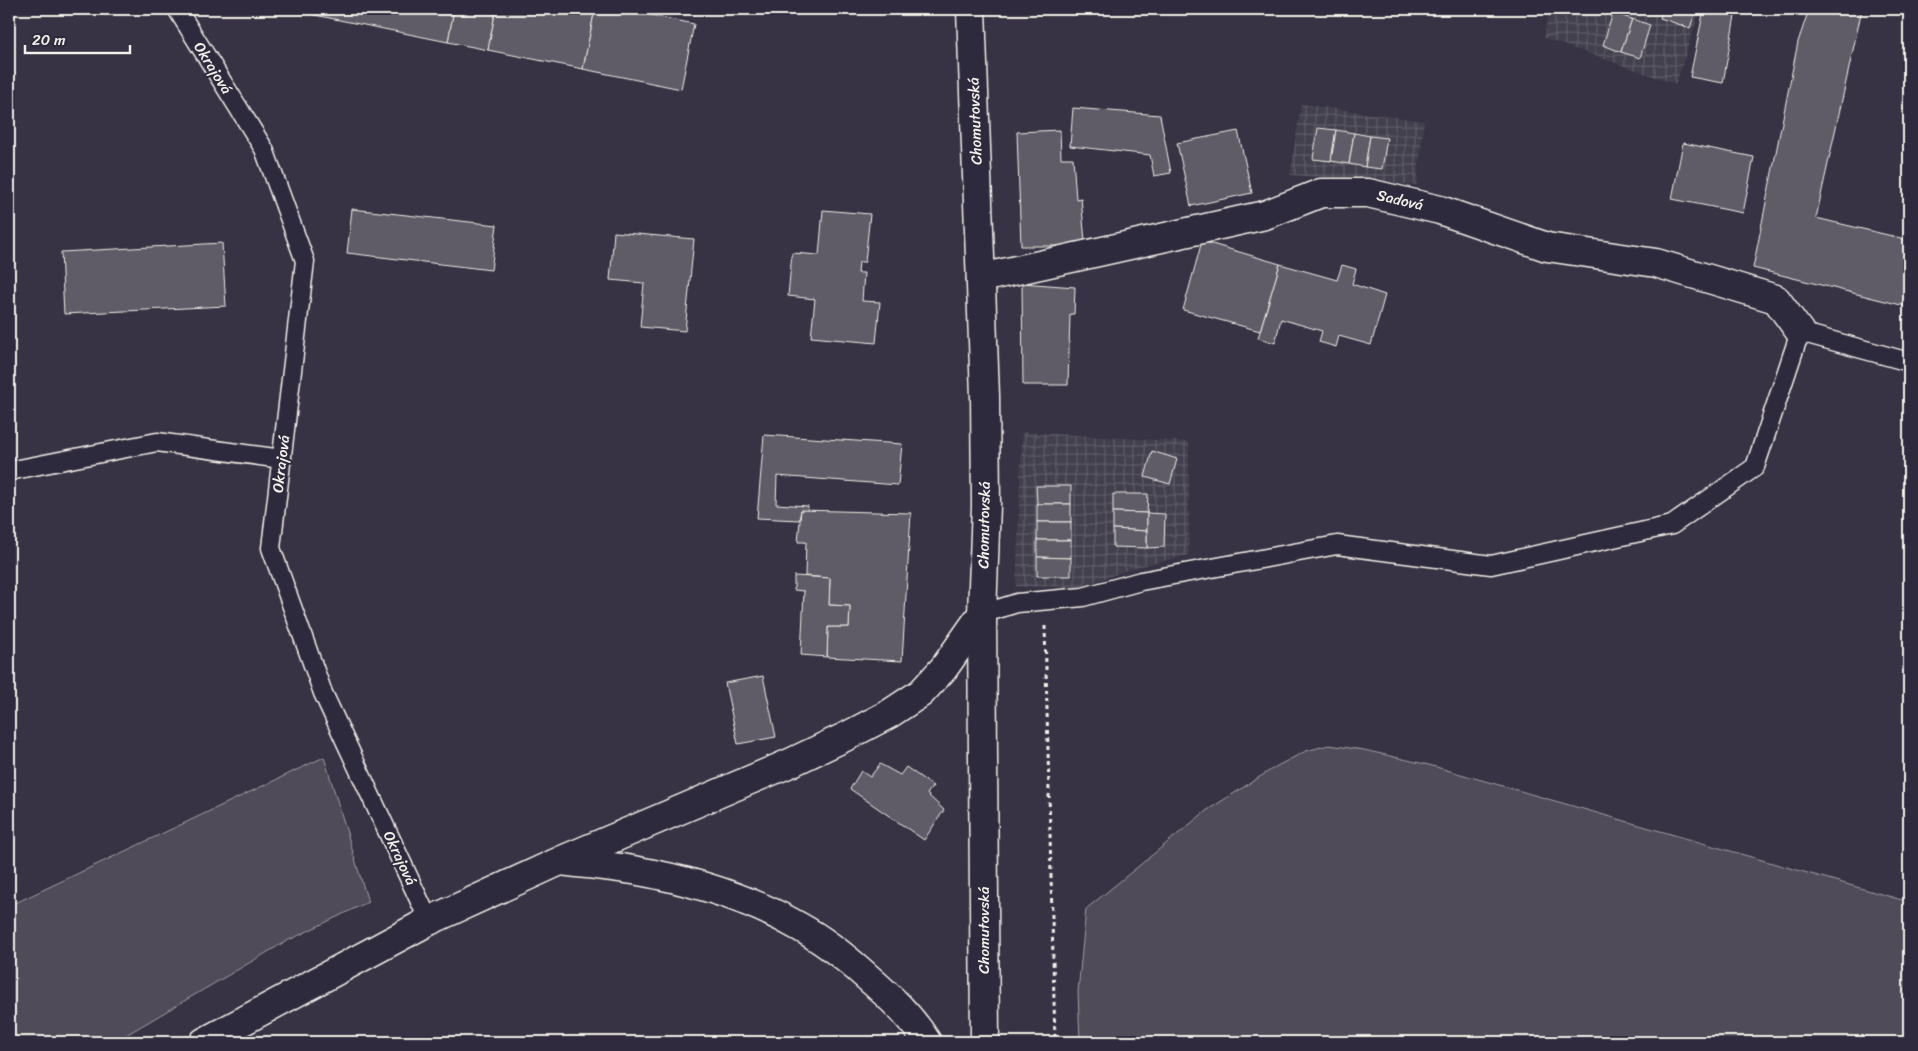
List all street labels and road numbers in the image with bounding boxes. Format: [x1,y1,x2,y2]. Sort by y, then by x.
street label: Okrajová [187,37,240,100]
street label: Chomutovská [960,76,990,165]
street label: Sadová [1374,182,1426,218]
street label: Okrajová [265,433,297,494]
street label: Chomutovská [970,481,998,569]
street label: Okrajová [376,826,424,890]
street label: Chomutovská [971,886,997,974]

